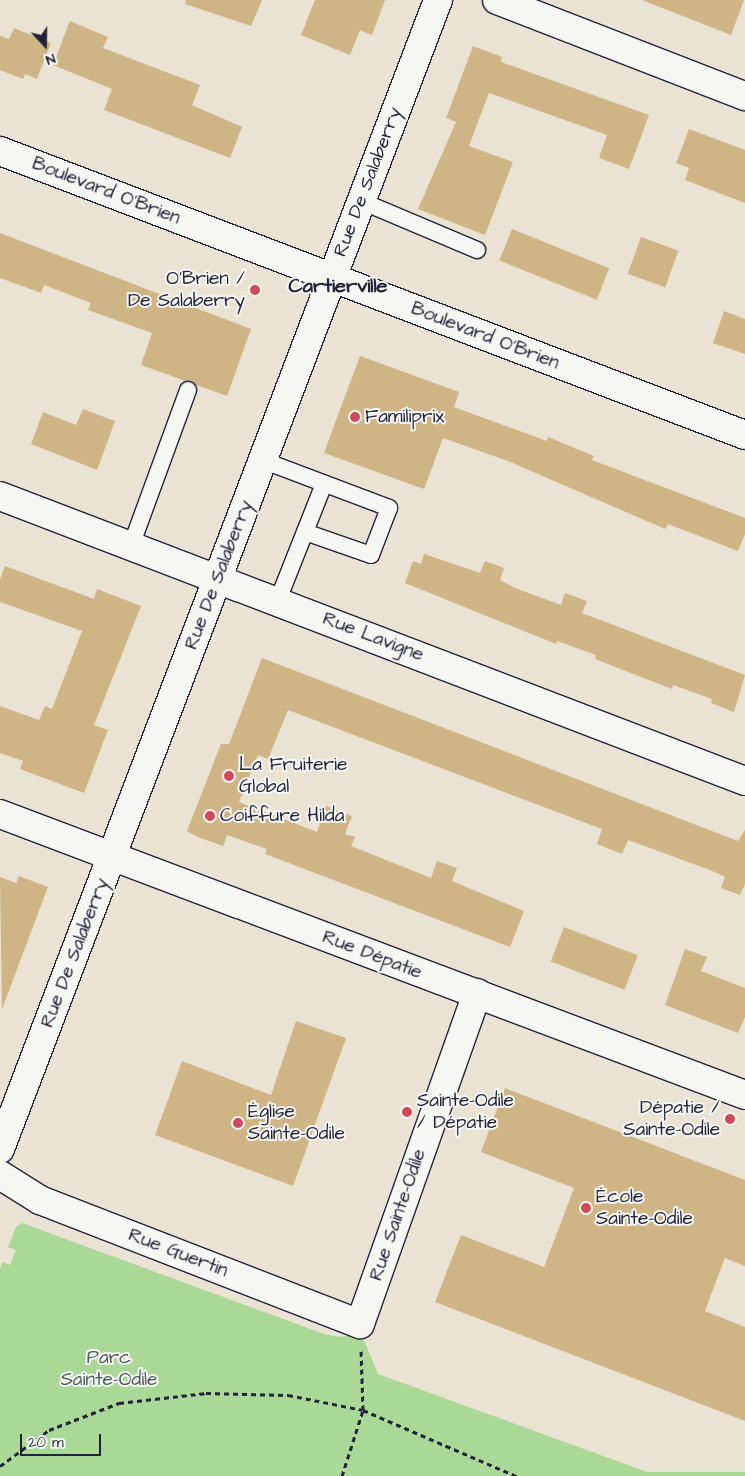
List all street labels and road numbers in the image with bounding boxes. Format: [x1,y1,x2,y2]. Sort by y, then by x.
street label: Rue De Salaberry [329,104,407,260]
street label: Boulevard O'Brien [29,152,183,230]
street label: Boulevard O'Brien [408,297,562,375]
street label: Rue De Salaberry [180,497,258,653]
street label: Rue Lavigne [319,607,427,667]
street label: Rue De Salaberry [36,875,114,1031]
street label: Rue Dépatie [319,926,425,984]
street label: Rue Sainte-Odile [365,1146,431,1284]
street label: Rue Guertin [125,1224,231,1282]

